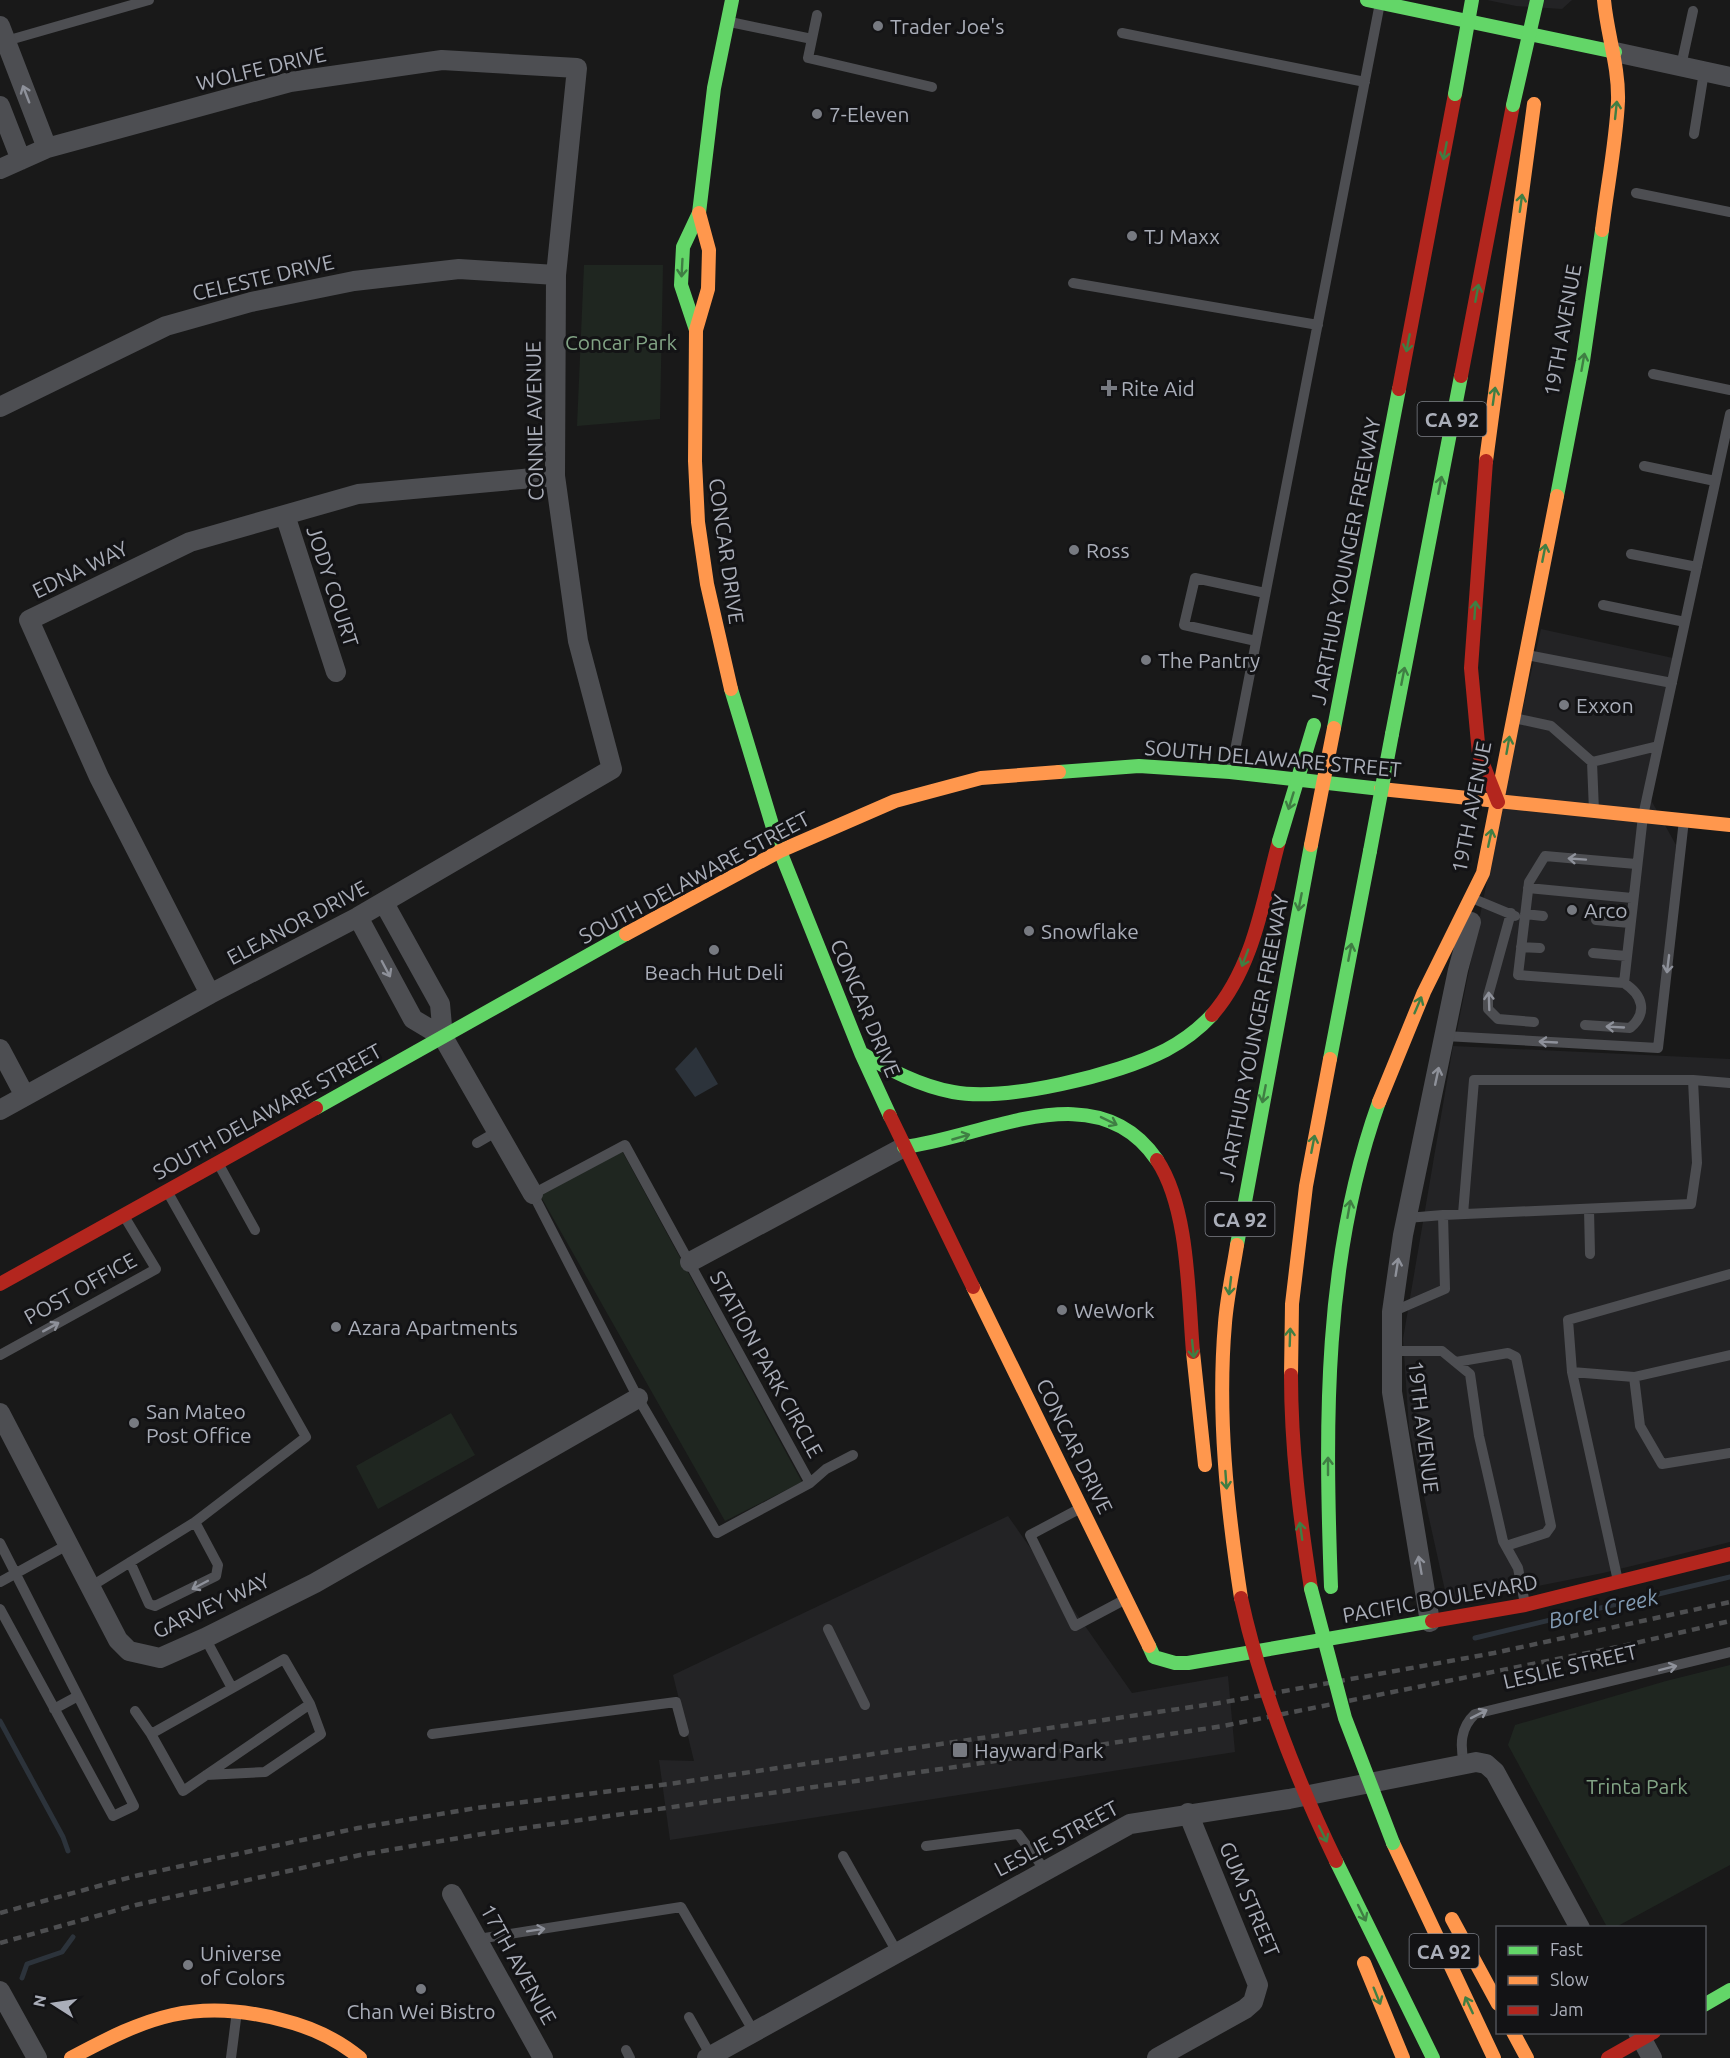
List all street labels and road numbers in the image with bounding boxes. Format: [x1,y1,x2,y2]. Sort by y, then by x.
street label: WOLFE DRIVE [194,41,328,95]
street label: CELESTE DRIVE [190,249,336,305]
street label: 19TH AVENUE [1539,262,1585,398]
street label: CONNIE AVENUE [521,341,547,501]
road number: CA 92 [1418,402,1486,436]
street label: J ARTHUR YOUNGER FREEWAY [1305,415,1385,707]
street label: CONCAR DRIVE [705,476,749,626]
street label: JODY COURT [302,522,364,650]
street label: EDNA WAY [28,536,132,602]
street label: SOUTH DELAWARE STREET [1144,735,1403,781]
street label: 19TH AVENUE [1446,739,1496,875]
street label: SOUTH DELAWARE STREET [575,806,814,948]
street label: ELEANOR DRIVE [223,875,371,969]
street label: J ARTHUR YOUNGER FREEWAY [1213,892,1293,1184]
street label: CONCAR DRIVE [826,936,906,1080]
street label: SOUTH DELAWARE STREET [149,1038,386,1184]
road number: CA 92 [1206,1202,1274,1236]
street label: POST OFFICE [20,1247,140,1329]
street label: STATION PARK CIRCLE [706,1266,828,1462]
street label: 19TH AVENUE [1404,1359,1444,1495]
street label: CONCAR DRIVE [1032,1375,1118,1517]
street label: GARVEY WAY [149,1567,273,1643]
street label: PACIFIC BOULEVARD [1341,1569,1539,1627]
street label: LESLIE STREET [1501,1639,1640,1693]
street label: LESLIE STREET [990,1795,1122,1881]
street label: GUM STREET [1215,1838,1285,1960]
street label: 17TH AVENUE [476,1900,562,2028]
road number: CA 92 [1410,1934,1478,1968]

